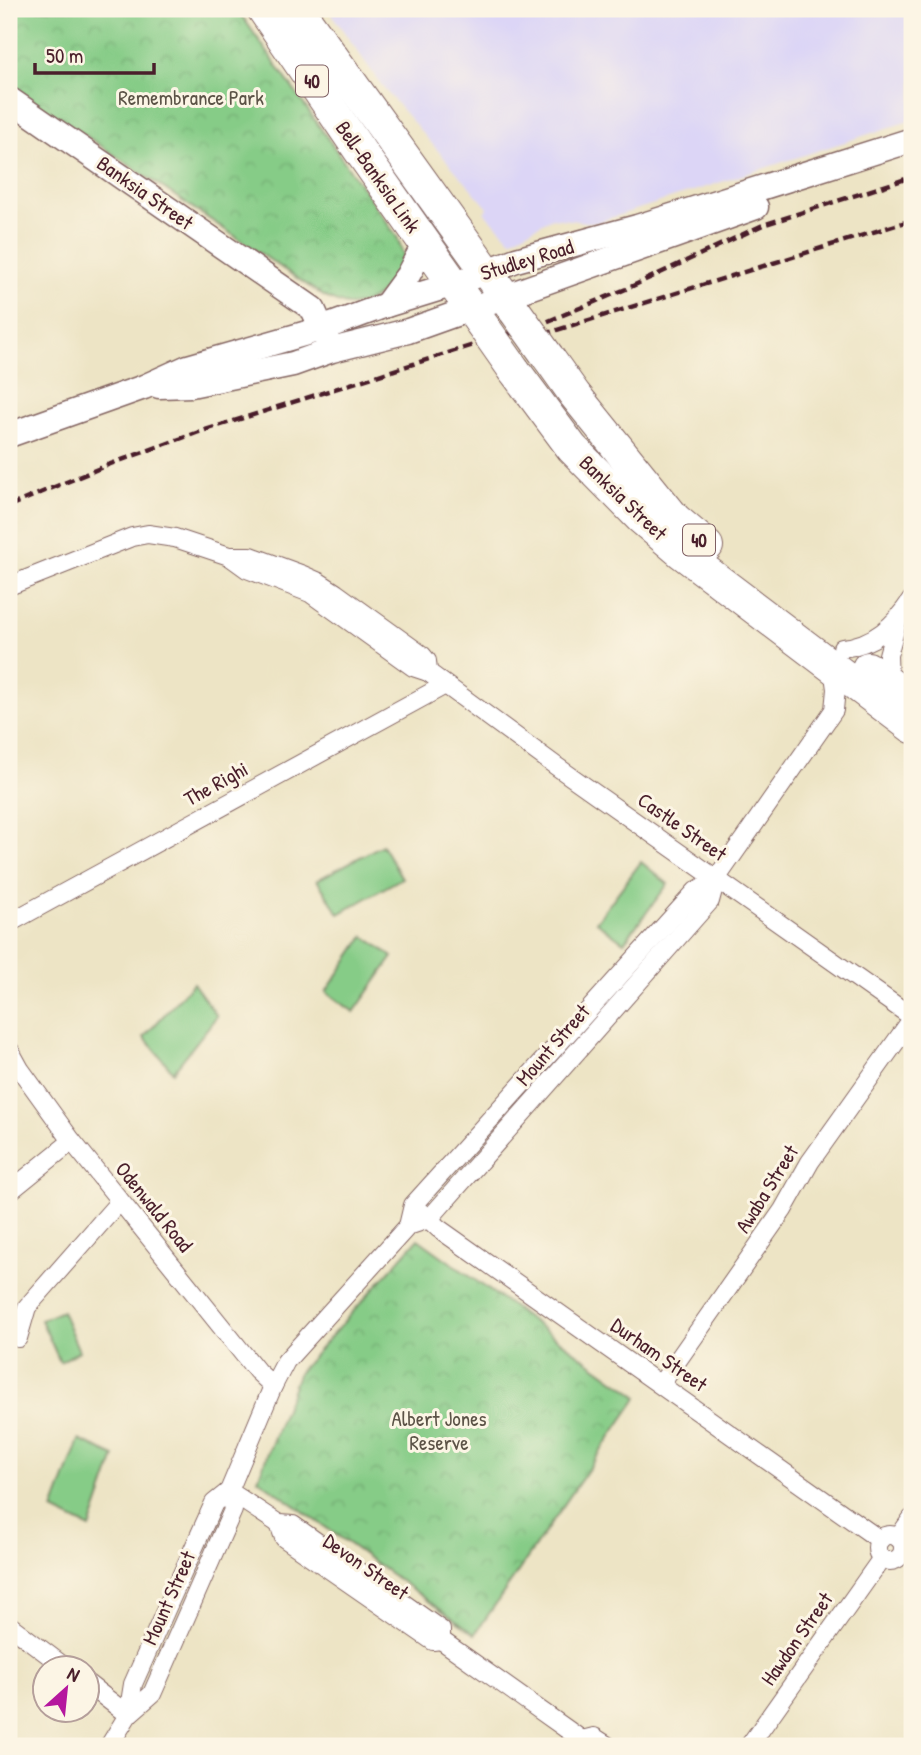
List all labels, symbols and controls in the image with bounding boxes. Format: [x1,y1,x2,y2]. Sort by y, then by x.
scale bar [35,32,154,76]
text: 50 m [46,41,83,70]
road number: 40 [296,66,328,96]
park label: Remembrance Park [118,83,264,112]
street label: Bell–Banksia Link [329,115,428,239]
street label: Banksia Street [91,149,200,237]
street label: Studley Road [477,232,577,287]
street label: Banksia Street [573,448,674,547]
road number: 40 [683,524,715,555]
street label: The Righi [179,754,253,813]
street label: Castle Street [632,785,733,868]
street label: Mount Street [509,997,597,1092]
street label: Awaba Street [728,1139,805,1238]
street label: Odenwald Road [109,1155,200,1258]
street label: Durham Street [605,1311,714,1399]
park label: Albert Jones Reserve [391,1404,487,1457]
street label: Devon Street [318,1526,416,1607]
street label: Mount Street [135,1546,202,1649]
street label: Hawdon Street [754,1586,840,1691]
north arrow [32,1654,102,1724]
text: N [63,1660,84,1688]

